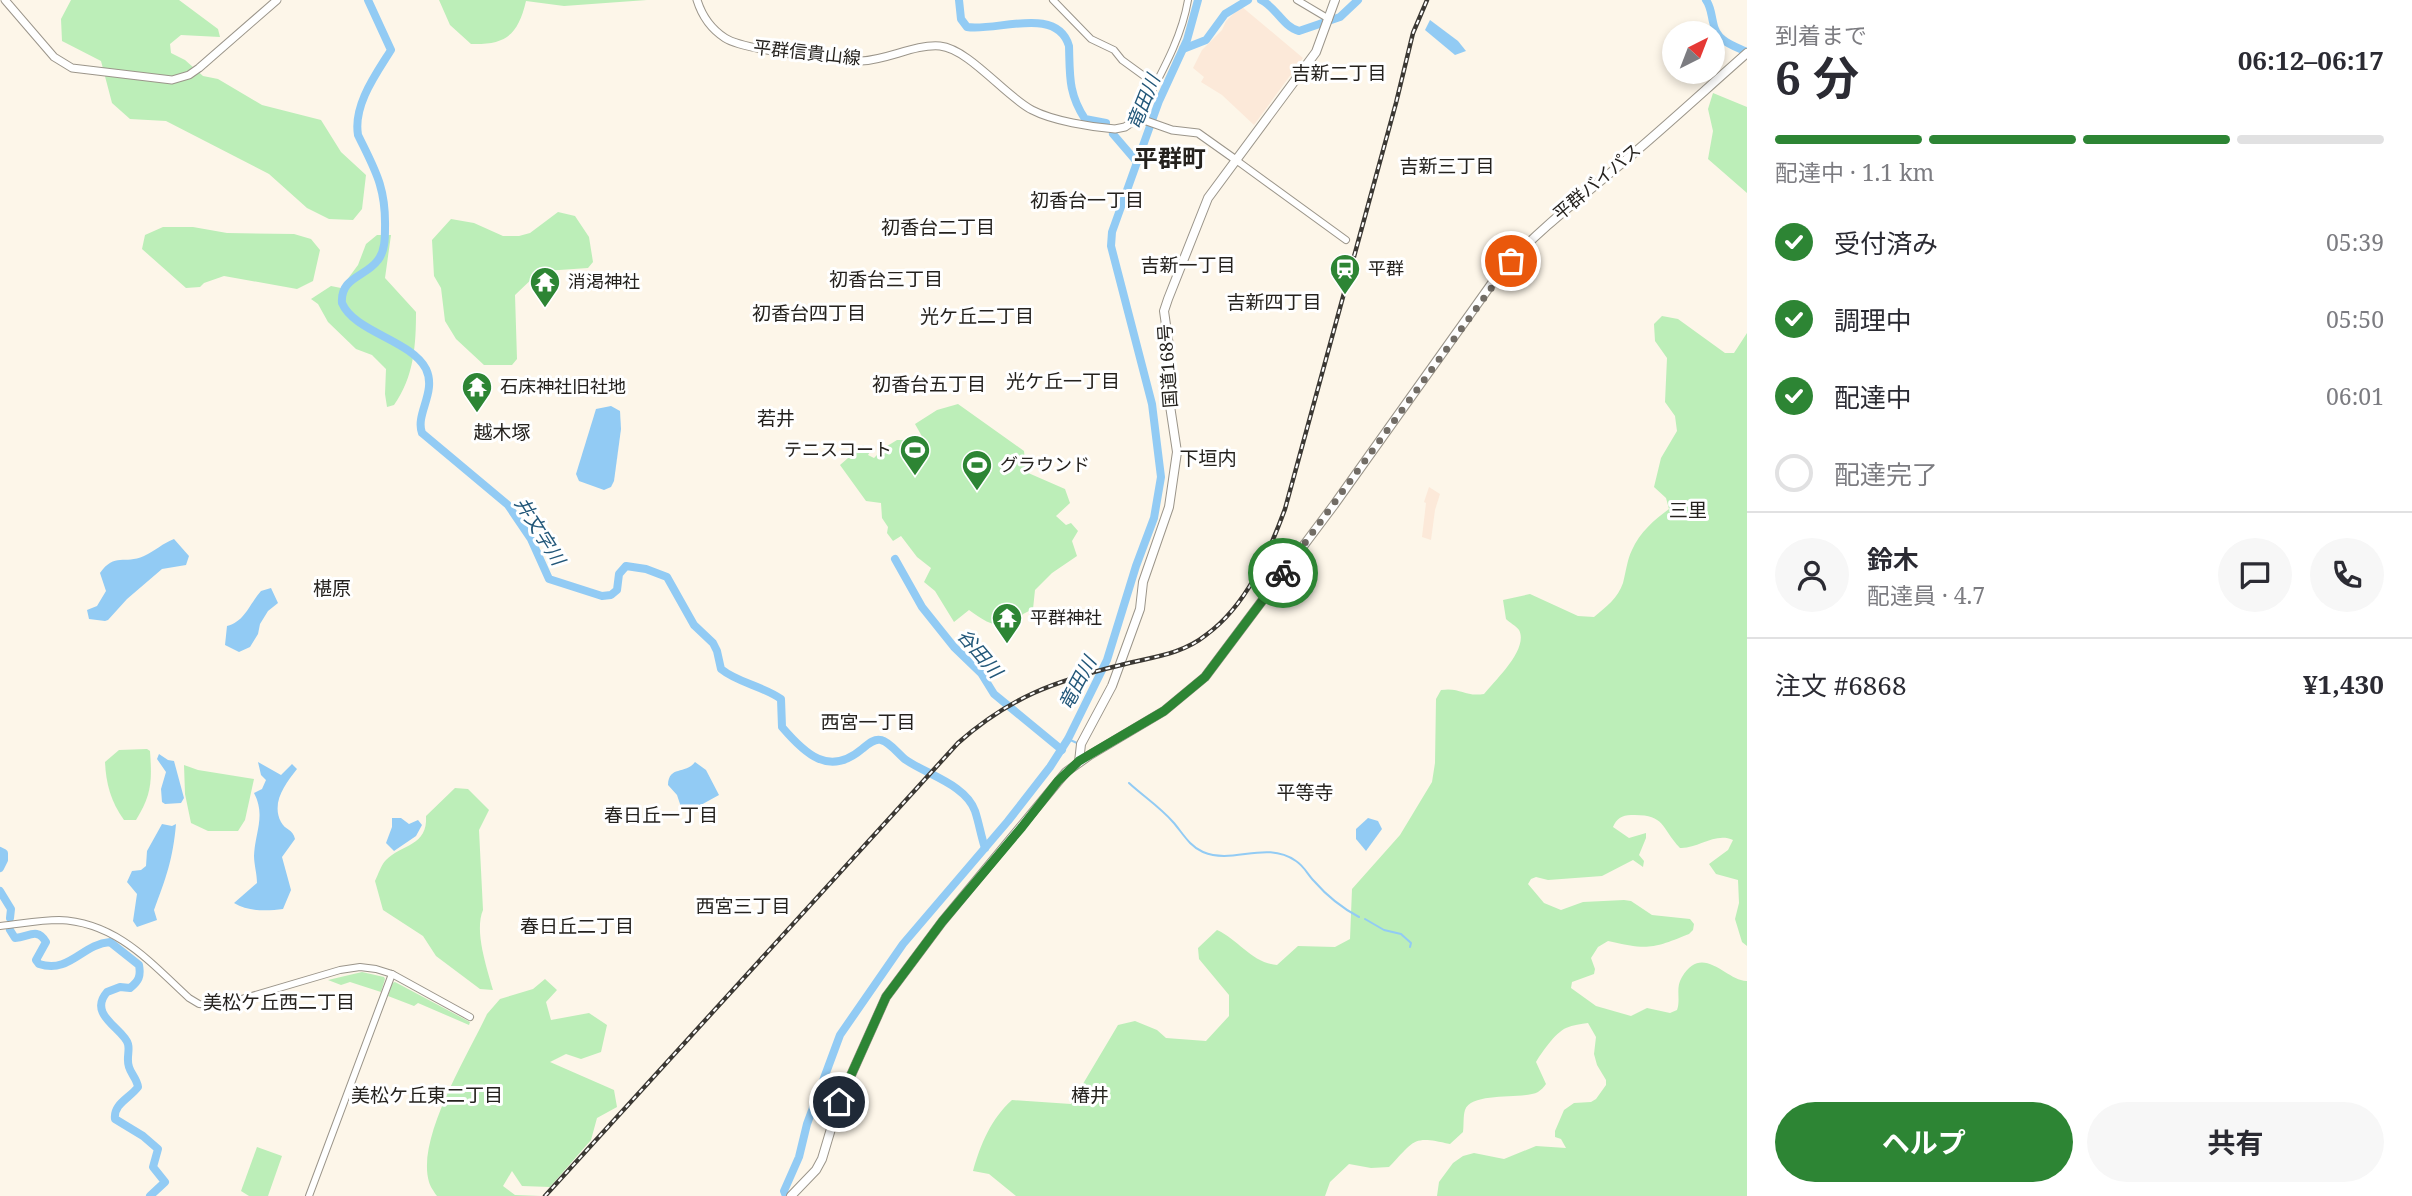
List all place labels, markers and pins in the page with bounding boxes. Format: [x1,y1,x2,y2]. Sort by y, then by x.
pin [1481,231,1541,291]
station icon: 平群 [1328,252,1362,296]
place label: 平群 [1368,256,1404,280]
temple icon: 消渇神社 [528,265,562,309]
place label: 消渇神社 [568,269,640,293]
temple icon: 石床神社旧社地 [460,370,494,414]
place label: 石床神社旧社地 [500,374,626,398]
sports icon: テニスコート [898,433,932,477]
place label: テニスコート [784,437,892,461]
sports icon: グラウンド [960,448,994,492]
place label: グラウンド [1000,452,1090,476]
temple icon: 平群神社 [990,601,1024,645]
place label: 平群神社 [1030,605,1102,629]
pin [809,1072,869,1132]

